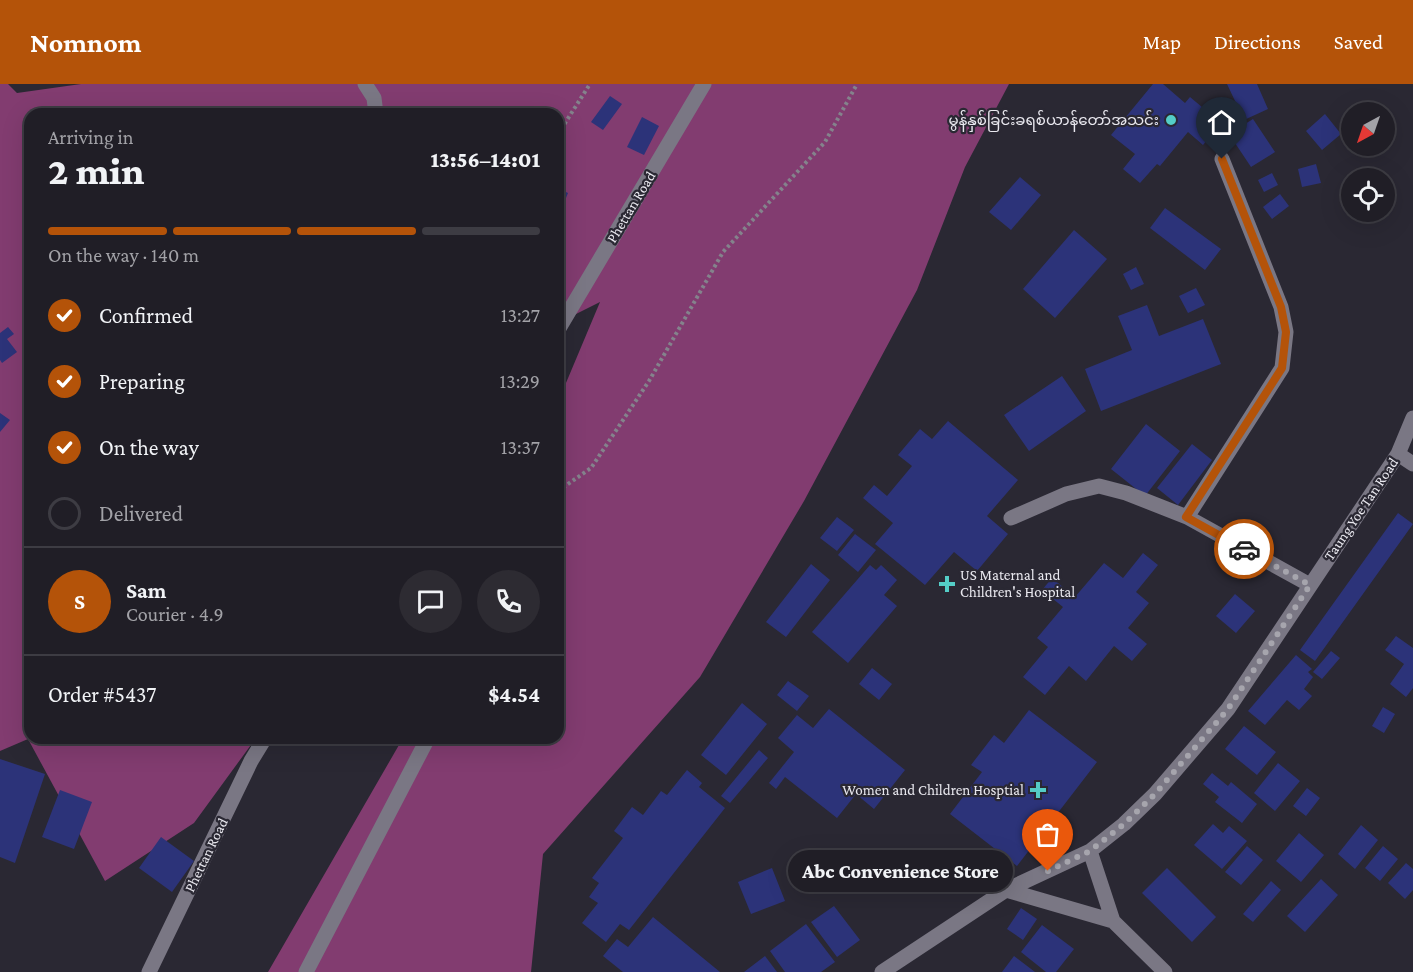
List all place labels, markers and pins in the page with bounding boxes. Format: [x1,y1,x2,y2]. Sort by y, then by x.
pin [1196,97,1247,159]
place label: မွန်နှစ်ခြင်းခရစ်ယာန်တော်အသင်း [949,110,1159,132]
marker: မွန်နှစ်ခြင်းခရစ်ယာန်တော်အသင်း [1164,113,1178,127]
place label: US Maternal and Children's Hospital [960,567,1075,601]
marker: US Maternal and Children's Hospital [938,575,956,593]
marker: Women and Children Hosptial [1029,781,1047,799]
place label: Women and Children Hosptial [842,782,1024,799]
pin [1022,809,1073,871]
callout: Abc Convenience Store [787,850,1012,892]

